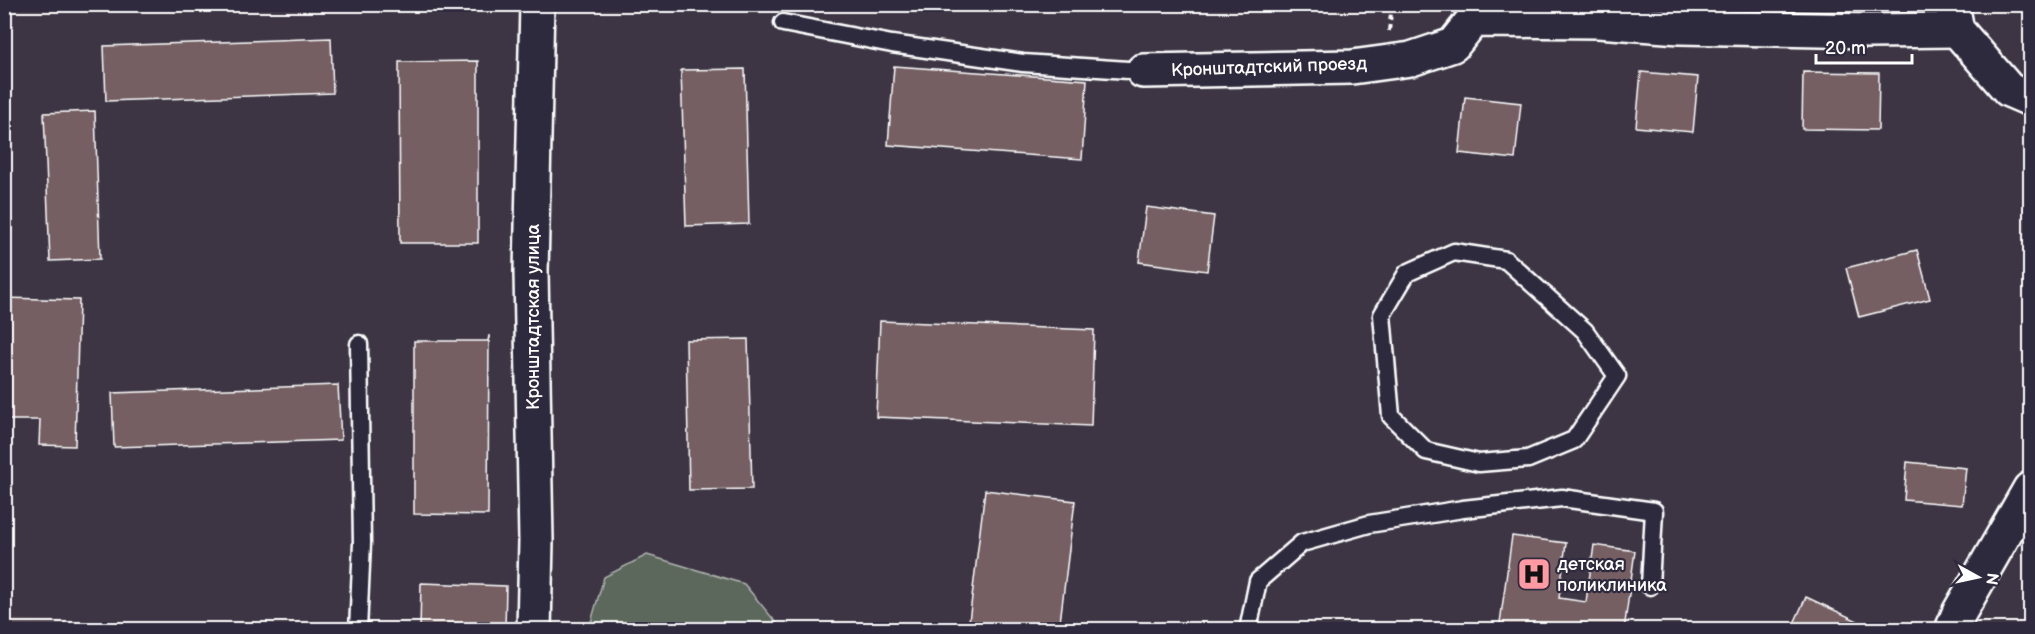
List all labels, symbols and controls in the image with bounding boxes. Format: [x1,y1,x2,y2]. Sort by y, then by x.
scale bar [1816,27,1912,65]
text: 20 m [1825,38,1866,59]
street label: Кронштадтский проезд [1171,53,1367,81]
street label: Кронштадтская улица [523,224,544,410]
north arrow [1948,547,2008,607]
place label: детская поликлиника [1557,554,1667,596]
hospital icon: детская поликлиника [1516,556,1552,592]
text: N [1981,572,2002,586]

